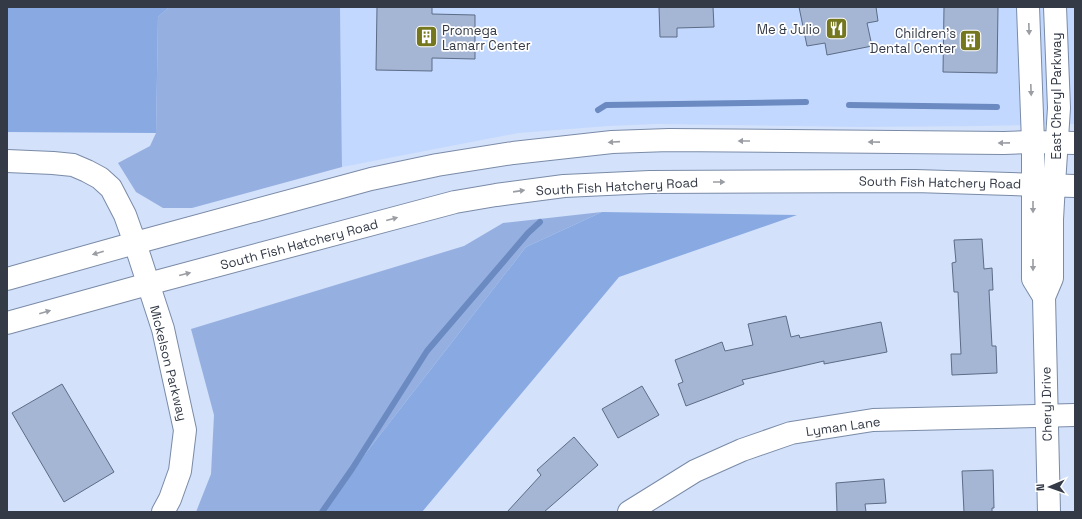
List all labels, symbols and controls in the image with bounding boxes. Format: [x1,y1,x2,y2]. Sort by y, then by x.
restaurant icon: Me & Julio [823,16,849,42]
place label: Me & Julio [757,21,820,38]
place label: Promega Lamarr Center [442,22,531,54]
one-way arrow [1025,23,1032,35]
building icon: Promega Lamarr Center [413,24,439,50]
place label: Children's Dental Center [870,25,956,57]
building icon: Children's Dental Center [958,27,984,53]
street label: East Cheryl Parkway [1048,33,1065,159]
one-way arrow [1028,84,1034,97]
one-way arrow [738,137,750,144]
one-way arrow [608,139,620,146]
one-way arrow [867,139,880,145]
one-way arrow [997,140,1010,146]
street label: South Fish Hatchery Road [859,173,1021,192]
street label: South Fish Hatchery Road [535,174,699,199]
one-way arrow [713,179,726,185]
one-way arrow [513,188,525,195]
one-way arrow [1030,201,1036,214]
street label: South Fish Hatchery Road [218,215,380,274]
one-way arrow [386,216,398,222]
one-way arrow [91,250,103,256]
one-way arrow [1030,259,1036,272]
one-way arrow [179,271,192,277]
street label: Mickelson Parkway [146,304,191,423]
one-way arrow [39,309,51,315]
street label: Cheryl Drive [1037,367,1056,441]
street label: Lyman Lane [805,413,881,440]
north arrow [1030,467,1070,507]
text: N [1033,483,1047,491]

